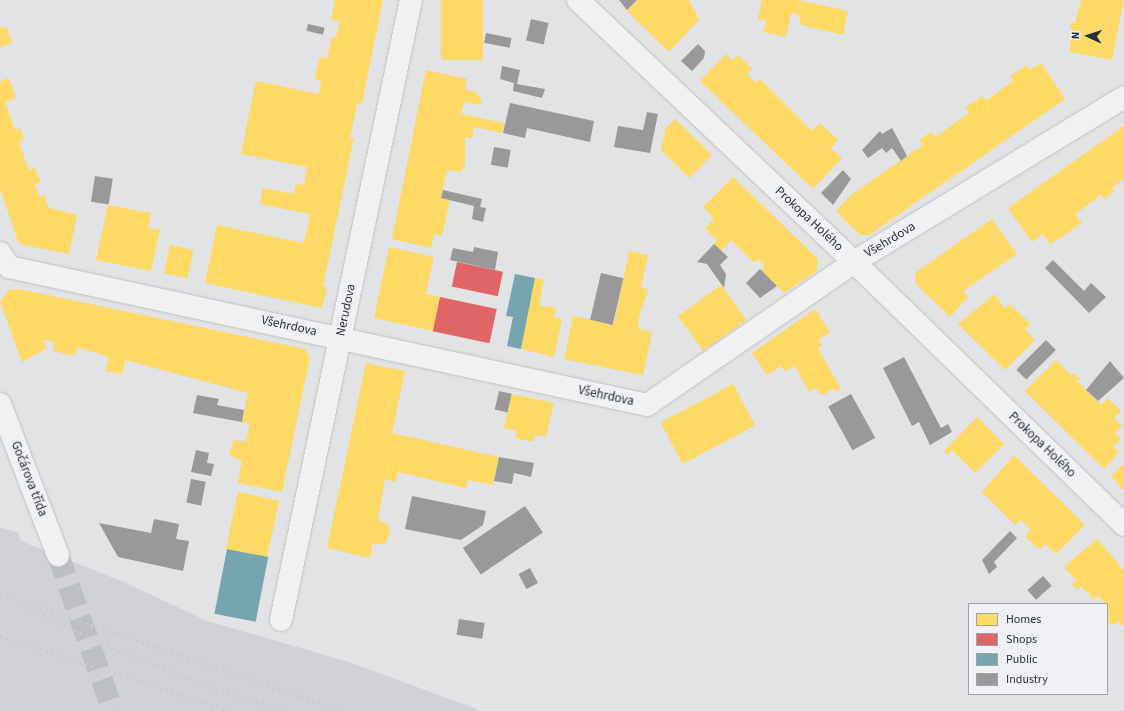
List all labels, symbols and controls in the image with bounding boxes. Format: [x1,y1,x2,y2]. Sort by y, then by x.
north arrow [1068,16,1108,56]
text: N [1068,31,1083,39]
street label: Prokopa Holého [772,183,846,255]
street label: Všehrdova [862,219,918,261]
street label: Nerudova [333,282,359,338]
street label: Všehrdova [260,313,318,339]
street label: Všehrdova [577,383,635,409]
street label: Prokopa Holého [1005,409,1079,481]
street label: Gočárova třída [7,439,51,519]
legend [968,603,1108,695]
text: Homes [1006,611,1041,628]
text: Shops [1006,631,1037,648]
text: Public [1006,651,1037,668]
text: Industry [1006,671,1048,688]

